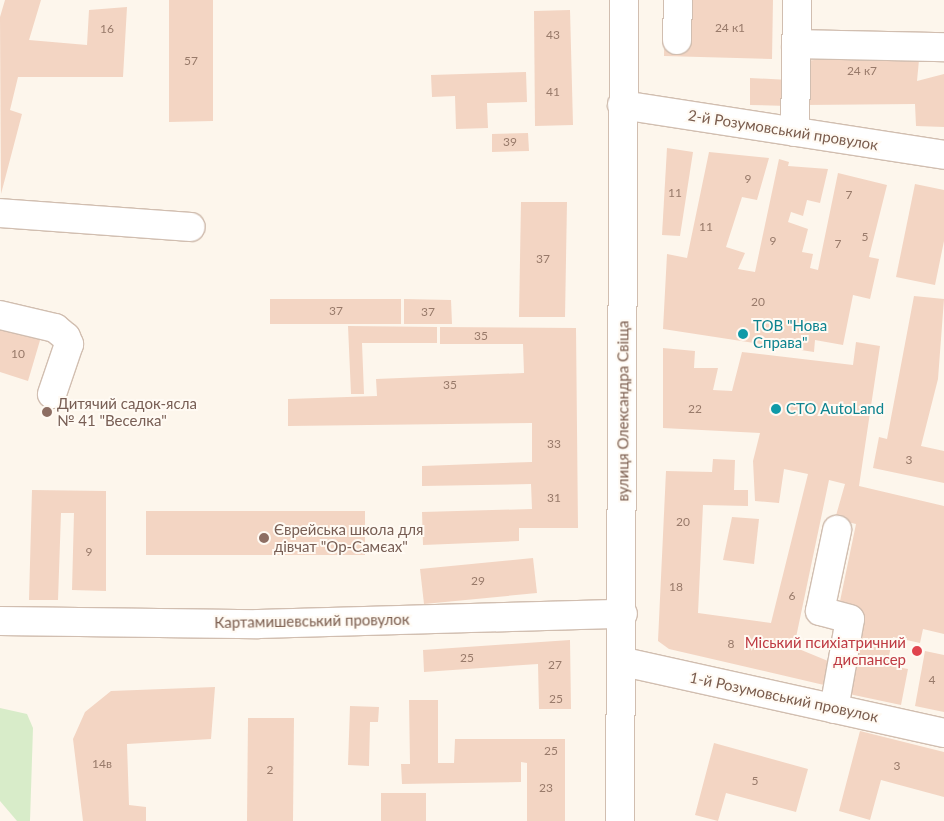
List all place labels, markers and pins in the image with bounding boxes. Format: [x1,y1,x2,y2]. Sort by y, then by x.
place label: ТОВ "Нова Справа" [753,316,827,351]
marker: ТОВ "Нова Справа" [737,328,749,340]
place label: Дитячий садок-ясла № 41 "Веселка" [57,394,197,429]
place label: СТО AutoLand [786,400,884,418]
marker: СТО AutoLand [770,403,782,415]
marker: Дитячий садок-ясла № 41 "Веселка" [41,406,53,418]
place label: Єврейська школа для дівчат "Ор-Самєах" [274,520,423,555]
marker: Єврейська школа для дівчат "Ор-Самєах" [258,532,270,544]
place label: Міський психіатричний диспансер [745,633,906,668]
marker: Міський психіатричний диспансер [910,644,924,658]

